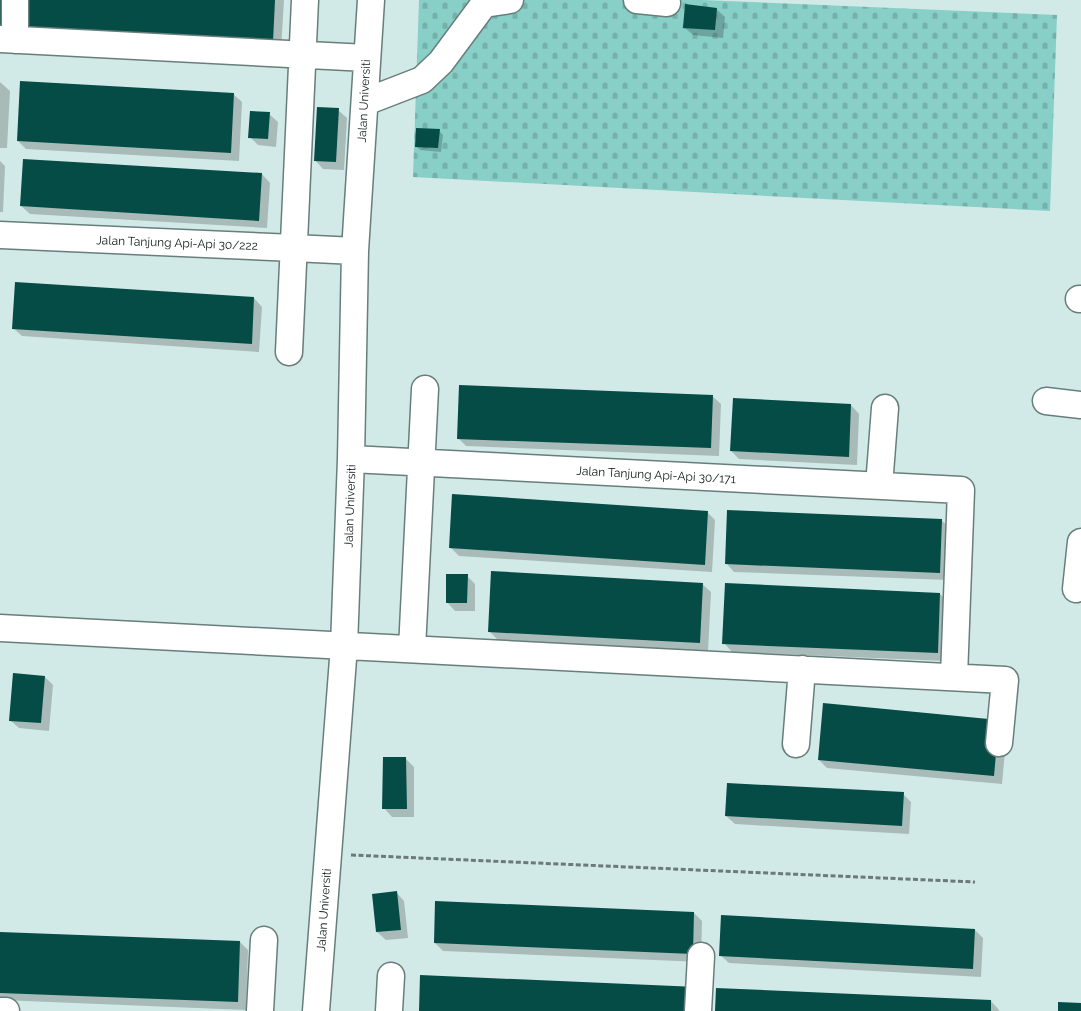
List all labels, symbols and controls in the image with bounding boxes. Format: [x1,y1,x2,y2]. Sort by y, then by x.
street label: Jalan Universiti [355,59,373,143]
street label: Jalan Tanjung Api-Api 30/222 [96,233,258,253]
street label: Jalan Universiti [342,464,358,548]
street label: Jalan Tanjung Api-Api 30/171 [576,464,736,486]
street label: Jalan Universiti [314,868,334,952]

